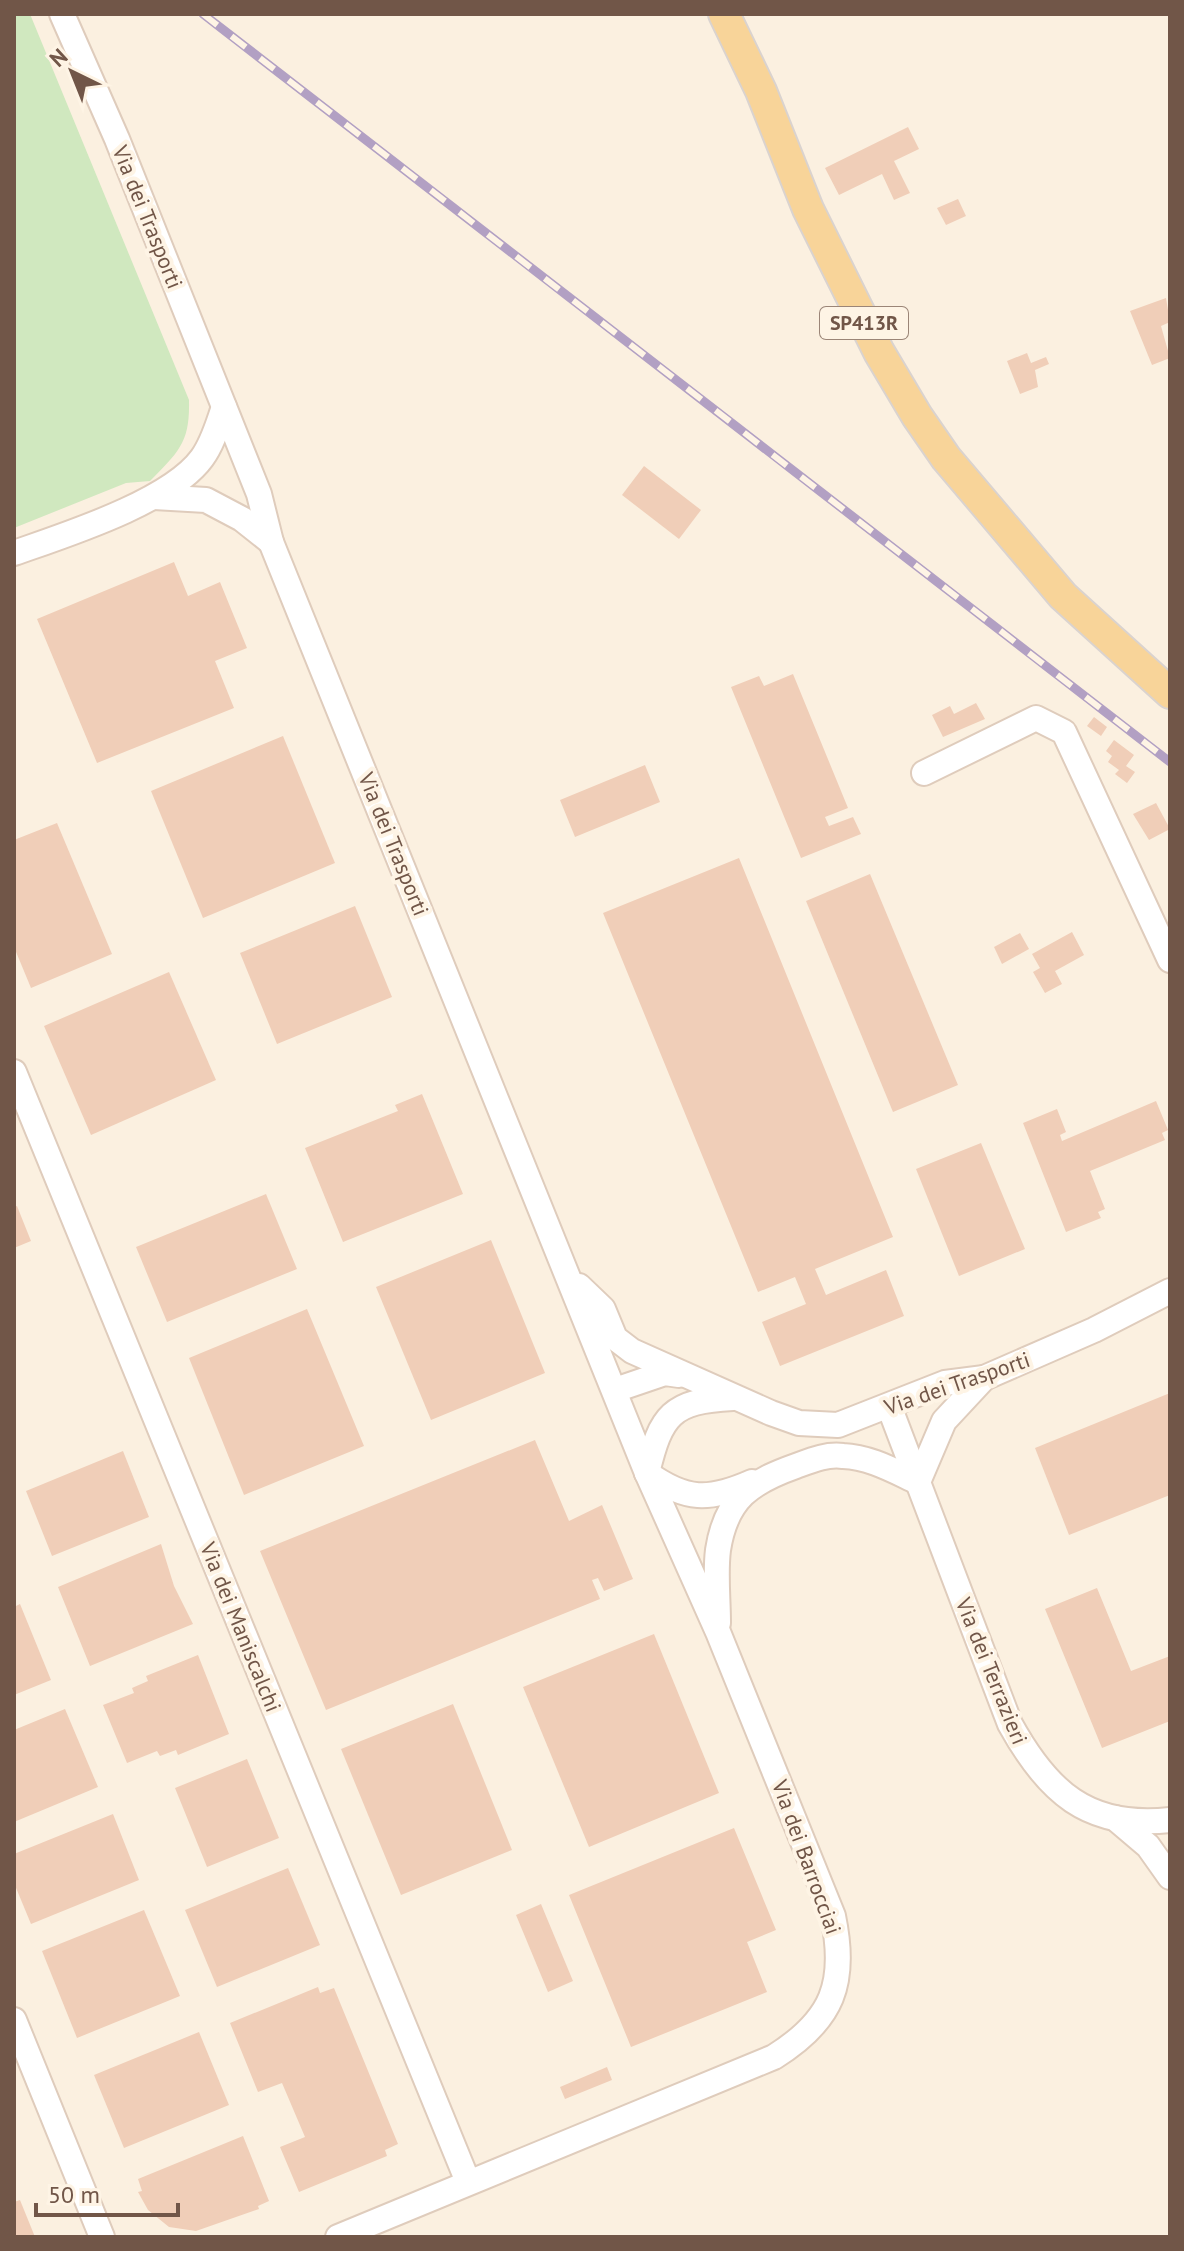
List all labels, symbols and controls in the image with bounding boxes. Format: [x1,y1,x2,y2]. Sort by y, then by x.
north arrow [32,32,112,112]
text: N [44,42,73,73]
street label: Via dei Trasporti [106,140,189,293]
road number: SP413R [820,307,908,339]
street label: Via dei Trasporti [352,767,435,920]
street label: Via dei Trasporti [880,1345,1033,1421]
street label: Via dei Maniscalchi [194,1537,288,1716]
street label: Via dei Terrazieri [949,1593,1034,1749]
street label: Via dei Barrocciai [766,1775,848,1938]
scale bar [36,2167,178,2217]
text: 50 m [48,2179,100,2210]

